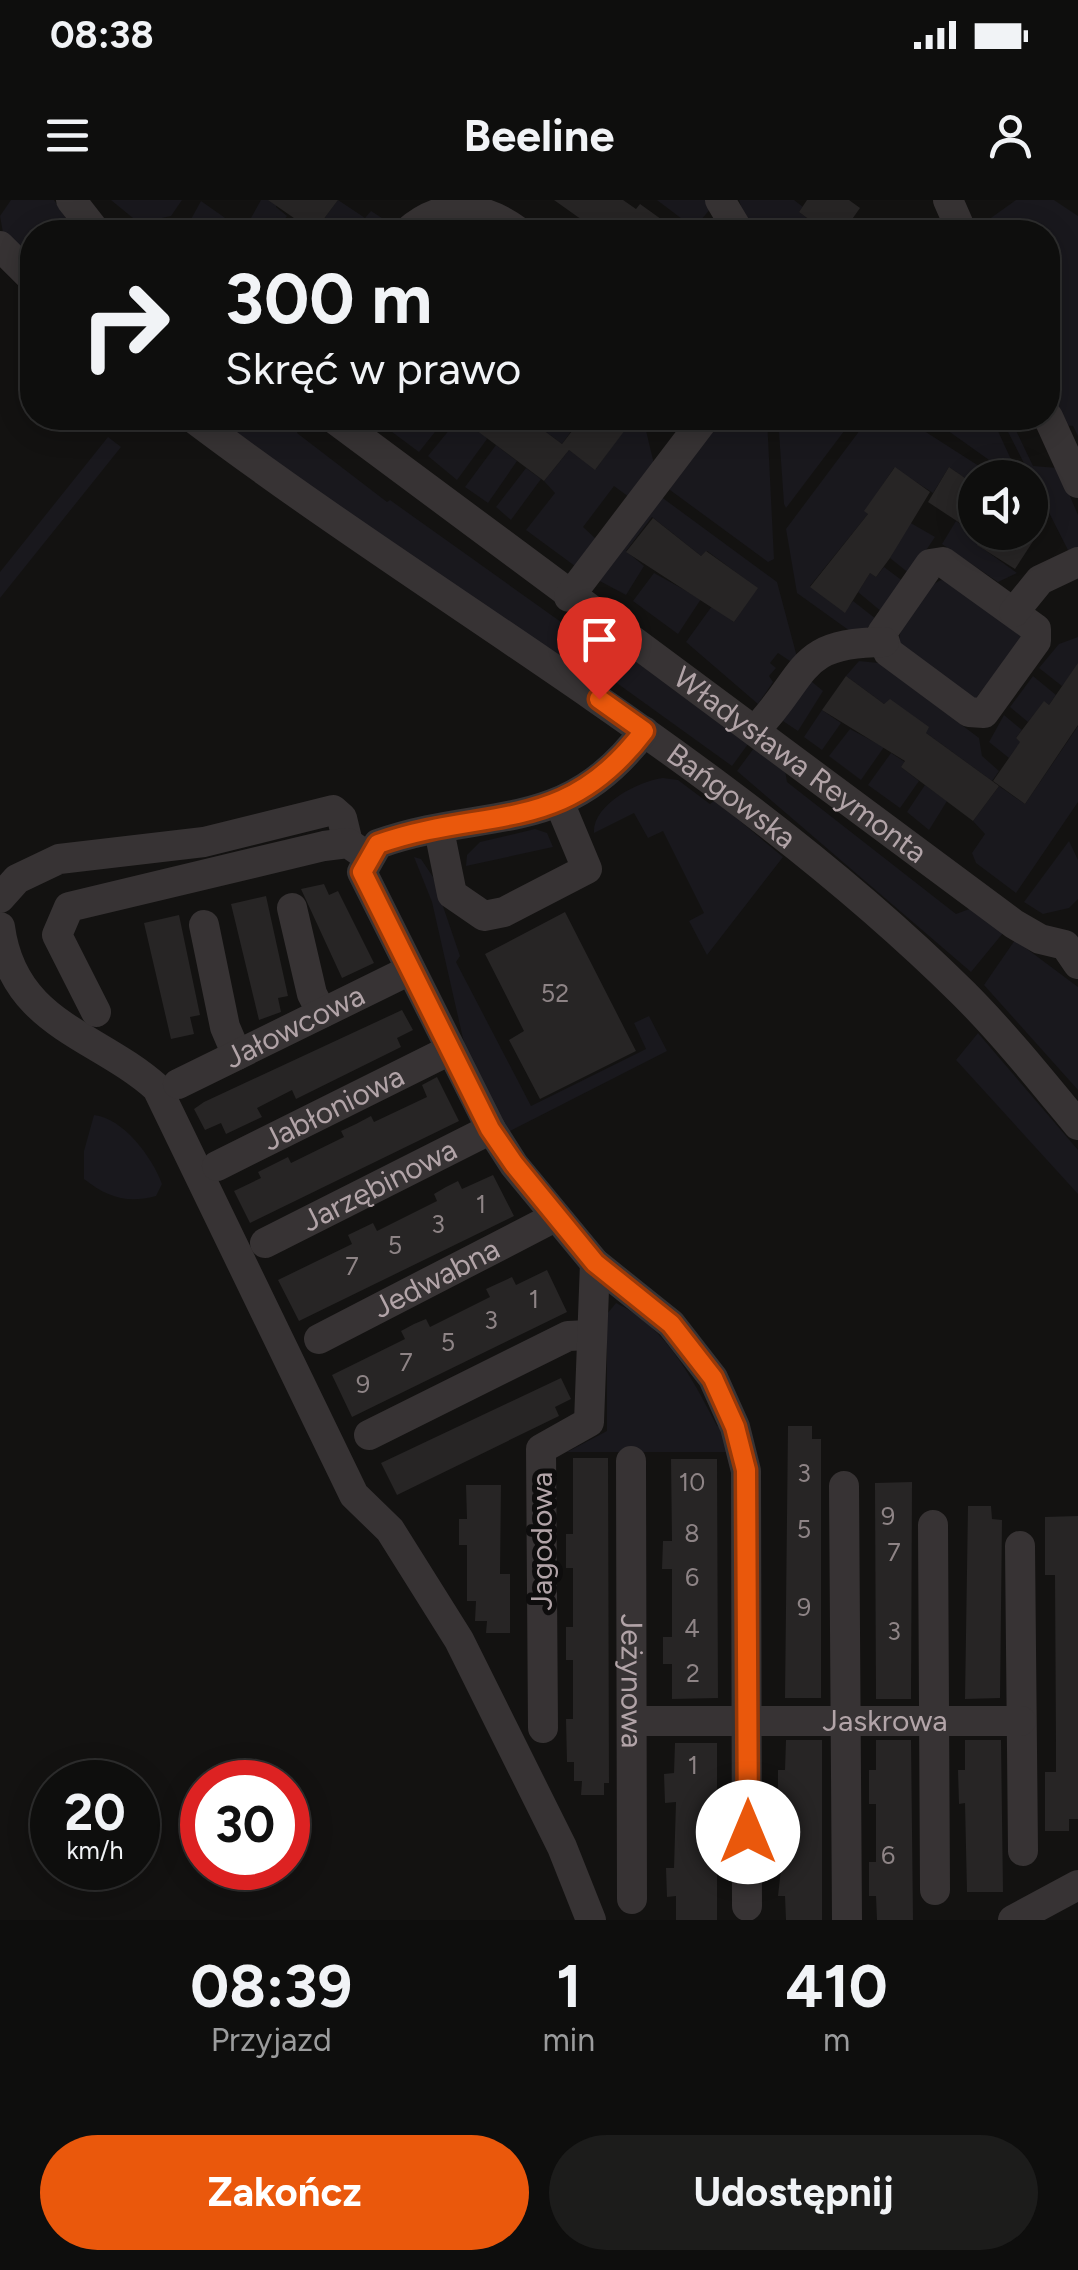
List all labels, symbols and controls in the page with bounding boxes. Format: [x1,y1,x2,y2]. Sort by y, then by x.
text: 08:38 [50,12,154,58]
icon: menu [40,108,95,163]
text: Beeline [464,108,614,162]
icon: person [983,108,1038,163]
text: 300 m [225,256,432,341]
icon: right [60,260,190,390]
text: Skręć w prawo [225,341,521,395]
map controls [958,460,1048,550]
button: sound [958,460,1048,550]
pin [557,597,642,700]
icon: arrive [572,612,627,667]
street label: Władysława Reymonta [667,659,934,871]
street label: Bańgowska [660,735,804,856]
street label: Jałowcowa [218,976,370,1076]
house number: 52 [541,978,569,1008]
street label: Jabłoniowa [256,1057,410,1158]
street label: Jarzębinowa [295,1130,463,1239]
house number: 1 [476,1189,486,1219]
house number: 3 [431,1209,445,1239]
street label: Jedwabna [366,1230,506,1326]
house number: 5 [388,1230,402,1260]
house number: 7 [345,1251,359,1281]
house number: 1 [529,1284,539,1314]
house number: 3 [484,1305,498,1335]
house number: 5 [441,1327,455,1357]
house number: 7 [399,1347,413,1377]
house number: 9 [356,1369,370,1399]
house number: 3 [797,1458,811,1488]
house number: 10 [679,1467,705,1497]
street label: Jagodowa [523,1472,560,1610]
house number: 9 [881,1501,895,1531]
house number: 5 [797,1514,811,1544]
house number: 8 [684,1518,700,1548]
house number: 7 [887,1537,901,1567]
house number: 6 [685,1562,699,1592]
house number: 9 [797,1592,811,1622]
house number: 4 [684,1613,700,1643]
street label: Jeżynowa [613,1614,651,1748]
house number: 3 [887,1616,901,1646]
house number: 2 [686,1658,700,1688]
street label: Jaskrowa [823,1702,947,1739]
house number: 1 [688,1750,698,1780]
speed limit sign: 30 [180,1760,310,1890]
position arrow [696,1780,800,1884]
text: 20 [64,1782,126,1843]
text: km/h [66,1835,124,1865]
house number: 6 [881,1840,895,1870]
text: 08:39 [190,1950,352,2022]
text: 1 [556,1950,581,2022]
text: 410 [785,1950,888,2022]
text: Przyjazd [211,2021,332,2059]
text: min [543,2021,595,2059]
text: m [823,2021,850,2059]
button: Zakończ [40,2135,529,2250]
button: Udostępnij [549,2135,1038,2250]

